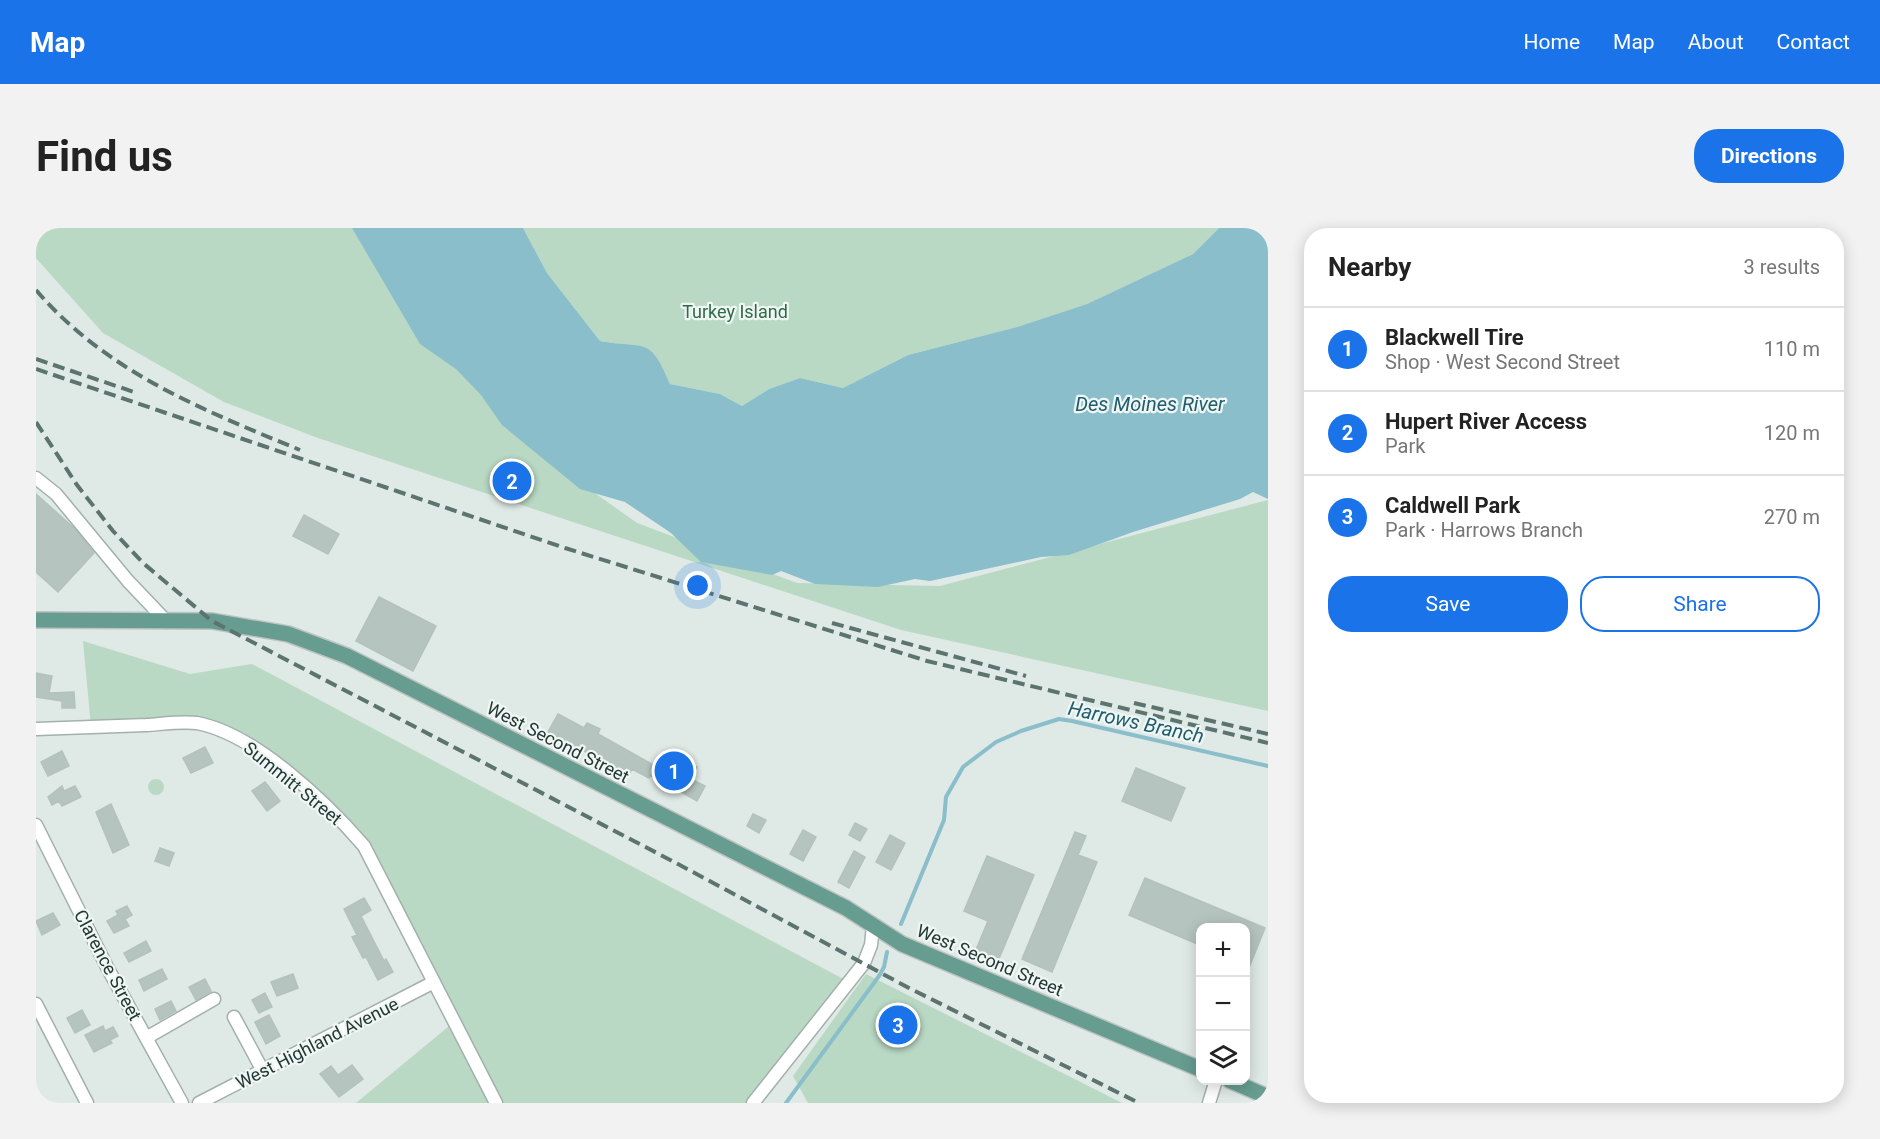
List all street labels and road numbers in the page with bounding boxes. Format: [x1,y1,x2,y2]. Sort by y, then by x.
street label: West Second Street [483,697,633,787]
street label: Summitt Street [240,737,346,829]
street label: Clarence Street [70,906,146,1024]
street label: West Second Street [914,920,1066,1000]
street label: West Highland Avenue [232,993,402,1093]

